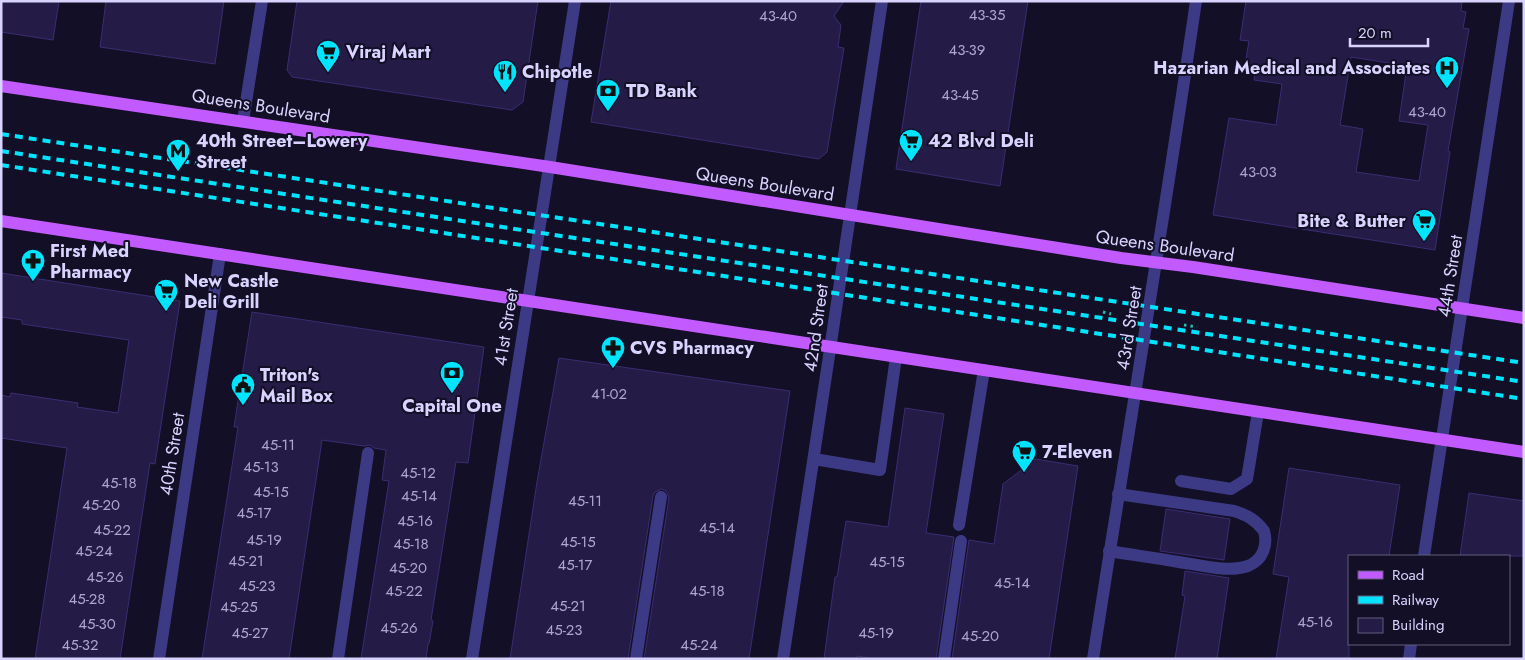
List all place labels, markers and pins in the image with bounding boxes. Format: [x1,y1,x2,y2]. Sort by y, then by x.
supermarket icon: Viraj Mart [315,39,341,73]
place label: Viraj Mart [345,39,431,65]
place label: Hazarian Medical and Associates [1153,55,1430,81]
hospital icon: Hazarian Medical and Associates [1434,55,1460,89]
restaurant icon: Chipotle [492,59,518,93]
place label: Chipotle [522,59,592,85]
bank icon: TD Bank [595,78,621,112]
place label: TD Bank [626,78,698,104]
place label: 40th Street–Lowery Street [196,128,368,175]
supermarket icon: 42 Blvd Deli [898,128,924,162]
place label: 42 Blvd Deli [928,128,1034,154]
metro station icon: 40th Street–Lowery Street [165,138,191,172]
place label: Bite & Butter [1297,208,1407,234]
supermarket icon: Bite & Butter [1411,208,1437,242]
place label: First Med Pharmacy [50,238,132,285]
pharmacy icon: First Med Pharmacy [20,248,46,282]
place label: New Castle Deli Grill [184,268,279,315]
supermarket icon: New Castle Deli Grill [153,278,179,312]
pharmacy icon: CVS Pharmacy [600,335,626,369]
place label: CVS Pharmacy [630,335,754,361]
bank icon: Capital One [439,360,465,394]
place label: Triton's Mail Box [260,362,333,409]
public building icon: Triton's Mail Box [230,372,256,406]
place label: Capital One [402,393,502,419]
supermarket icon: 7-Eleven [1011,439,1037,473]
place label: 7-Eleven [1042,439,1113,465]

